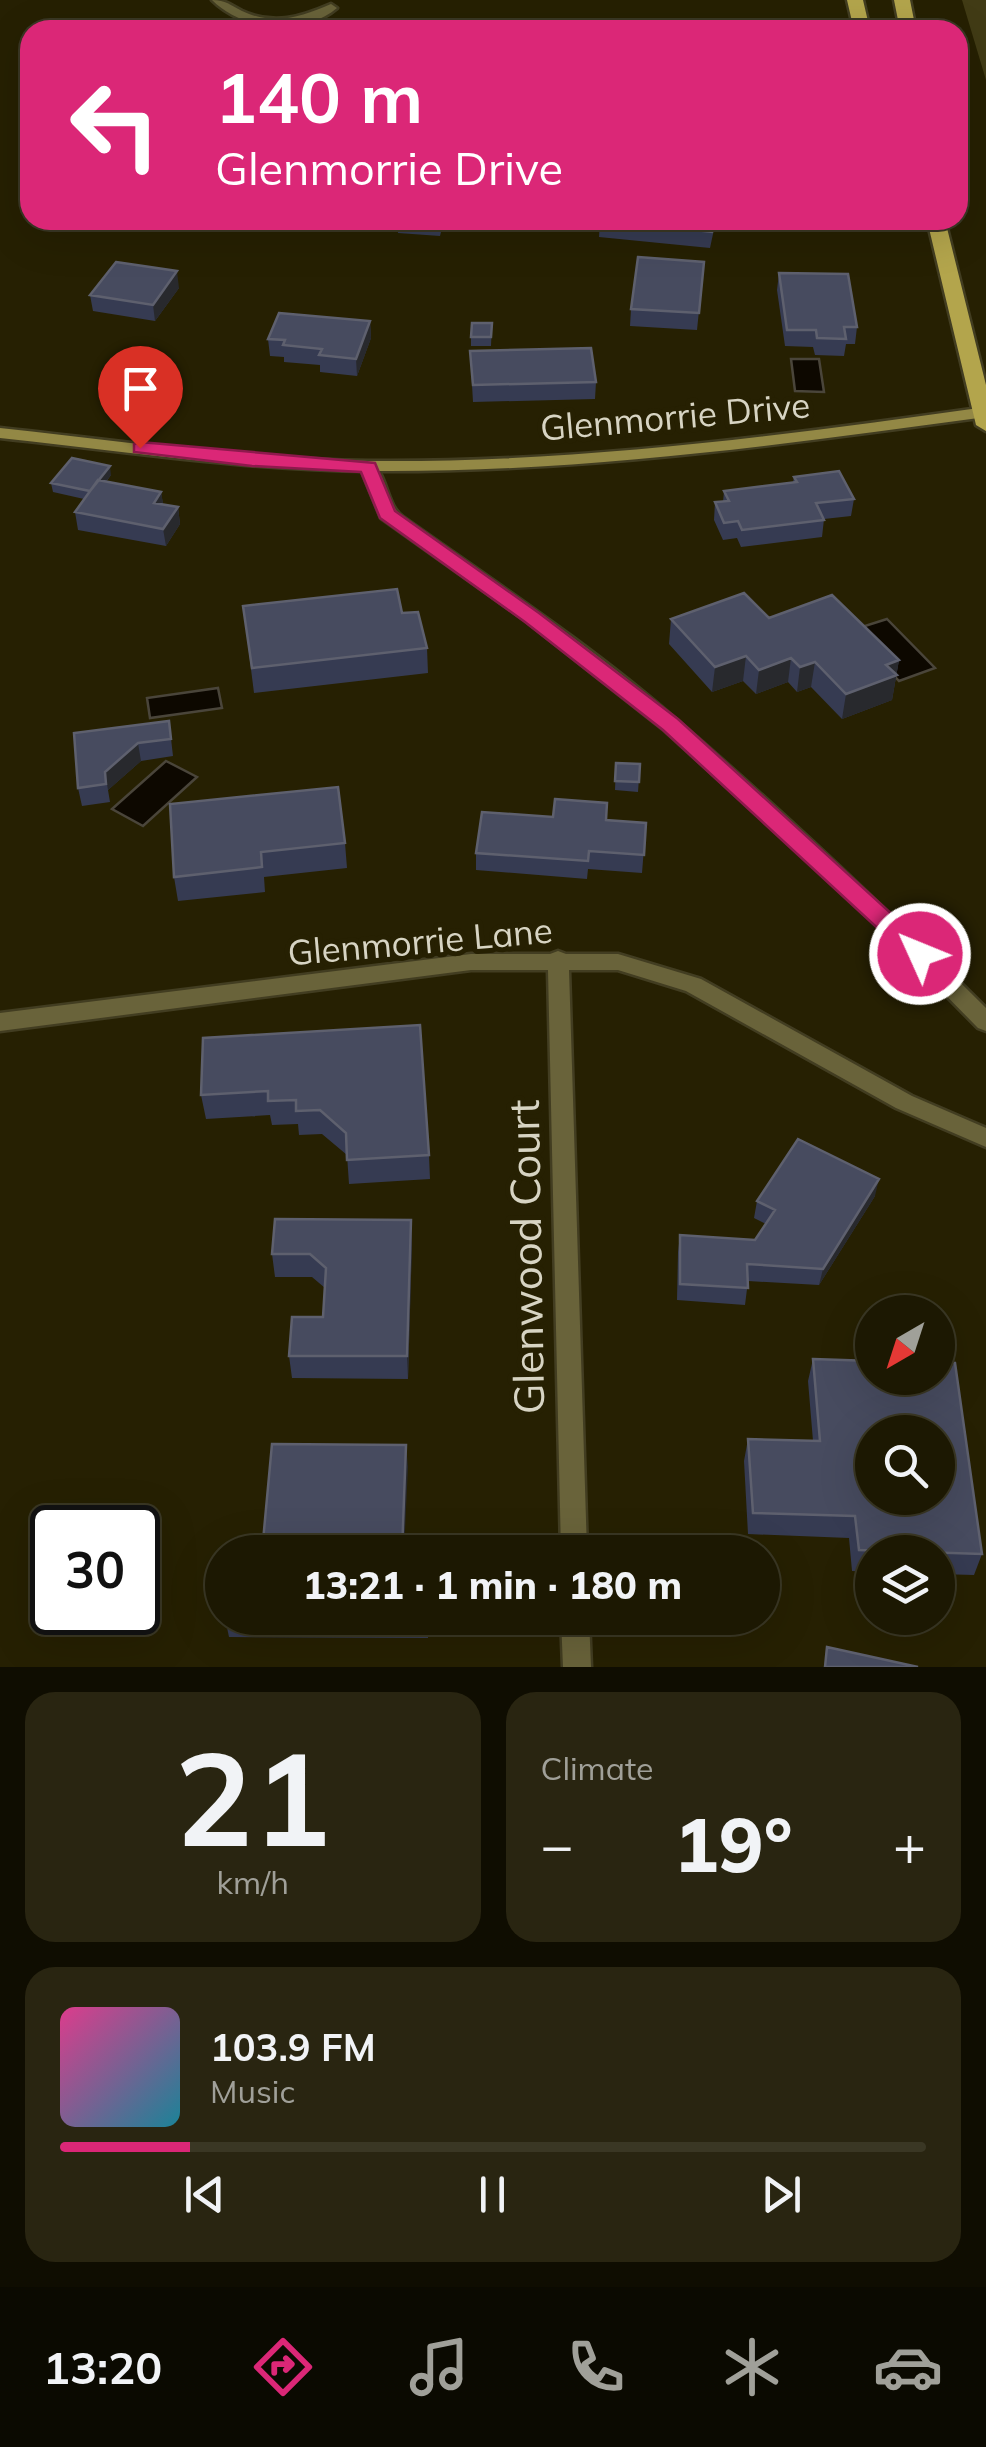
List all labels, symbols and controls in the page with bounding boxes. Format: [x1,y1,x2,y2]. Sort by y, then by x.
text: 140 m [215,53,423,141]
icon: left [50,60,180,190]
text: Glenmorrie Drive [215,140,563,196]
pin [98,346,183,449]
icon: arrive [113,361,168,416]
street label: Glenmorrie Drive [538,382,812,450]
position arrow [868,902,972,1006]
street label: Glenmorrie Lane [286,908,554,974]
street label: Glenwood Court [497,1099,555,1415]
north arrow [855,1295,955,1395]
map controls [855,1295,955,1635]
button: search [855,1415,955,1515]
speed limit sign: 30 [30,1505,160,1635]
button: layers [855,1535,955,1635]
text: 13:21 · 1 min · 180 m [303,1561,682,1609]
text: 21 [175,1715,331,1879]
text: Climate [541,1748,653,1788]
text: 19° [674,1797,793,1891]
text: − [541,1810,574,1879]
text: + [893,1810,926,1879]
text: km/h [217,1862,289,1902]
text: 103.9 FM [210,2023,376,2071]
text: Music [210,2071,295,2111]
icon: previous [177,2167,232,2222]
icon: pause [465,2167,520,2222]
icon: next [754,2167,809,2222]
icon: directions [248,2332,318,2402]
icon: music [404,2332,474,2402]
icon: phone [561,2332,631,2402]
icon: climate [717,2332,787,2402]
icon: car [873,2332,943,2402]
text: 13:20 [43,2339,162,2395]

